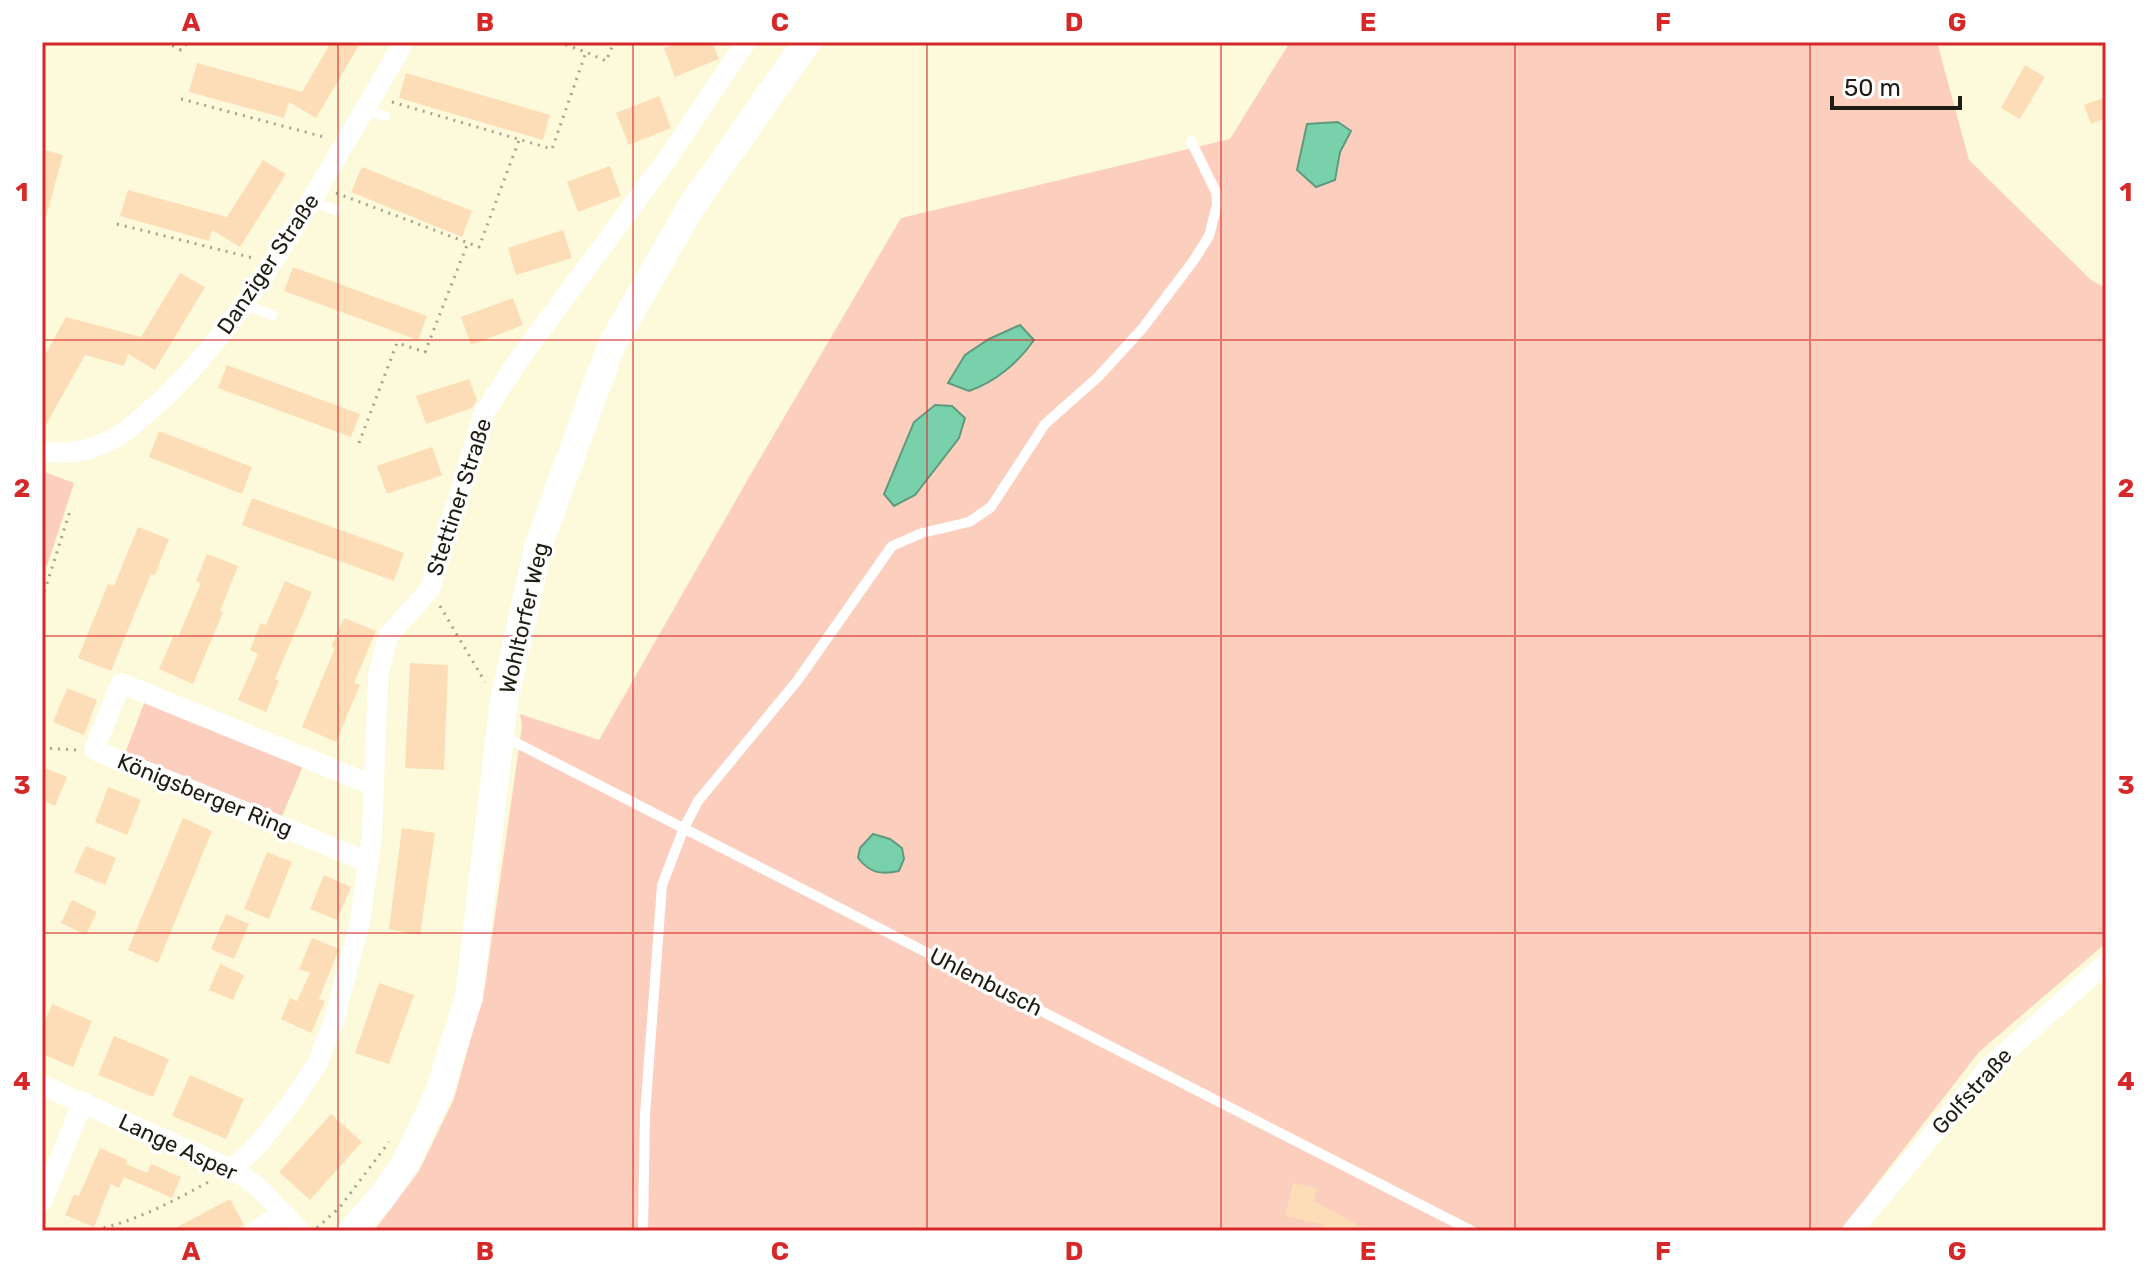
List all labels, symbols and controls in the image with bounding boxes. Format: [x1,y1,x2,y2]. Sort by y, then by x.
text: A [182,7,201,38]
text: B [476,7,494,38]
text: C [771,7,789,38]
text: D [1065,7,1083,38]
text: E [1360,7,1376,38]
text: F [1655,7,1671,38]
text: G [1948,7,1966,38]
scale bar [1832,60,1960,110]
text: 50 m [1844,74,1901,102]
text: 1 [16,177,28,208]
text: 1 [2120,177,2132,208]
street label: Danziger Straße [211,189,325,339]
street label: Stettiner Straße [421,415,497,579]
text: 2 [14,473,30,504]
text: 2 [2118,473,2134,504]
street label: Wohltorfer Weg [494,540,554,696]
street label: Königsberger Ring [113,748,297,842]
text: 3 [13,770,31,801]
text: 3 [2117,770,2135,801]
street label: Uhlenbusch [925,942,1047,1022]
street label: Golfstraße [1926,1042,2018,1140]
text: 4 [13,1066,31,1097]
text: 4 [2117,1066,2135,1097]
street label: Lange Asper [114,1108,242,1187]
text: A [182,1236,201,1267]
text: B [476,1236,494,1267]
text: C [771,1236,789,1267]
text: D [1065,1236,1083,1267]
text: E [1360,1236,1376,1267]
text: F [1655,1236,1671,1267]
text: G [1948,1236,1966,1267]

